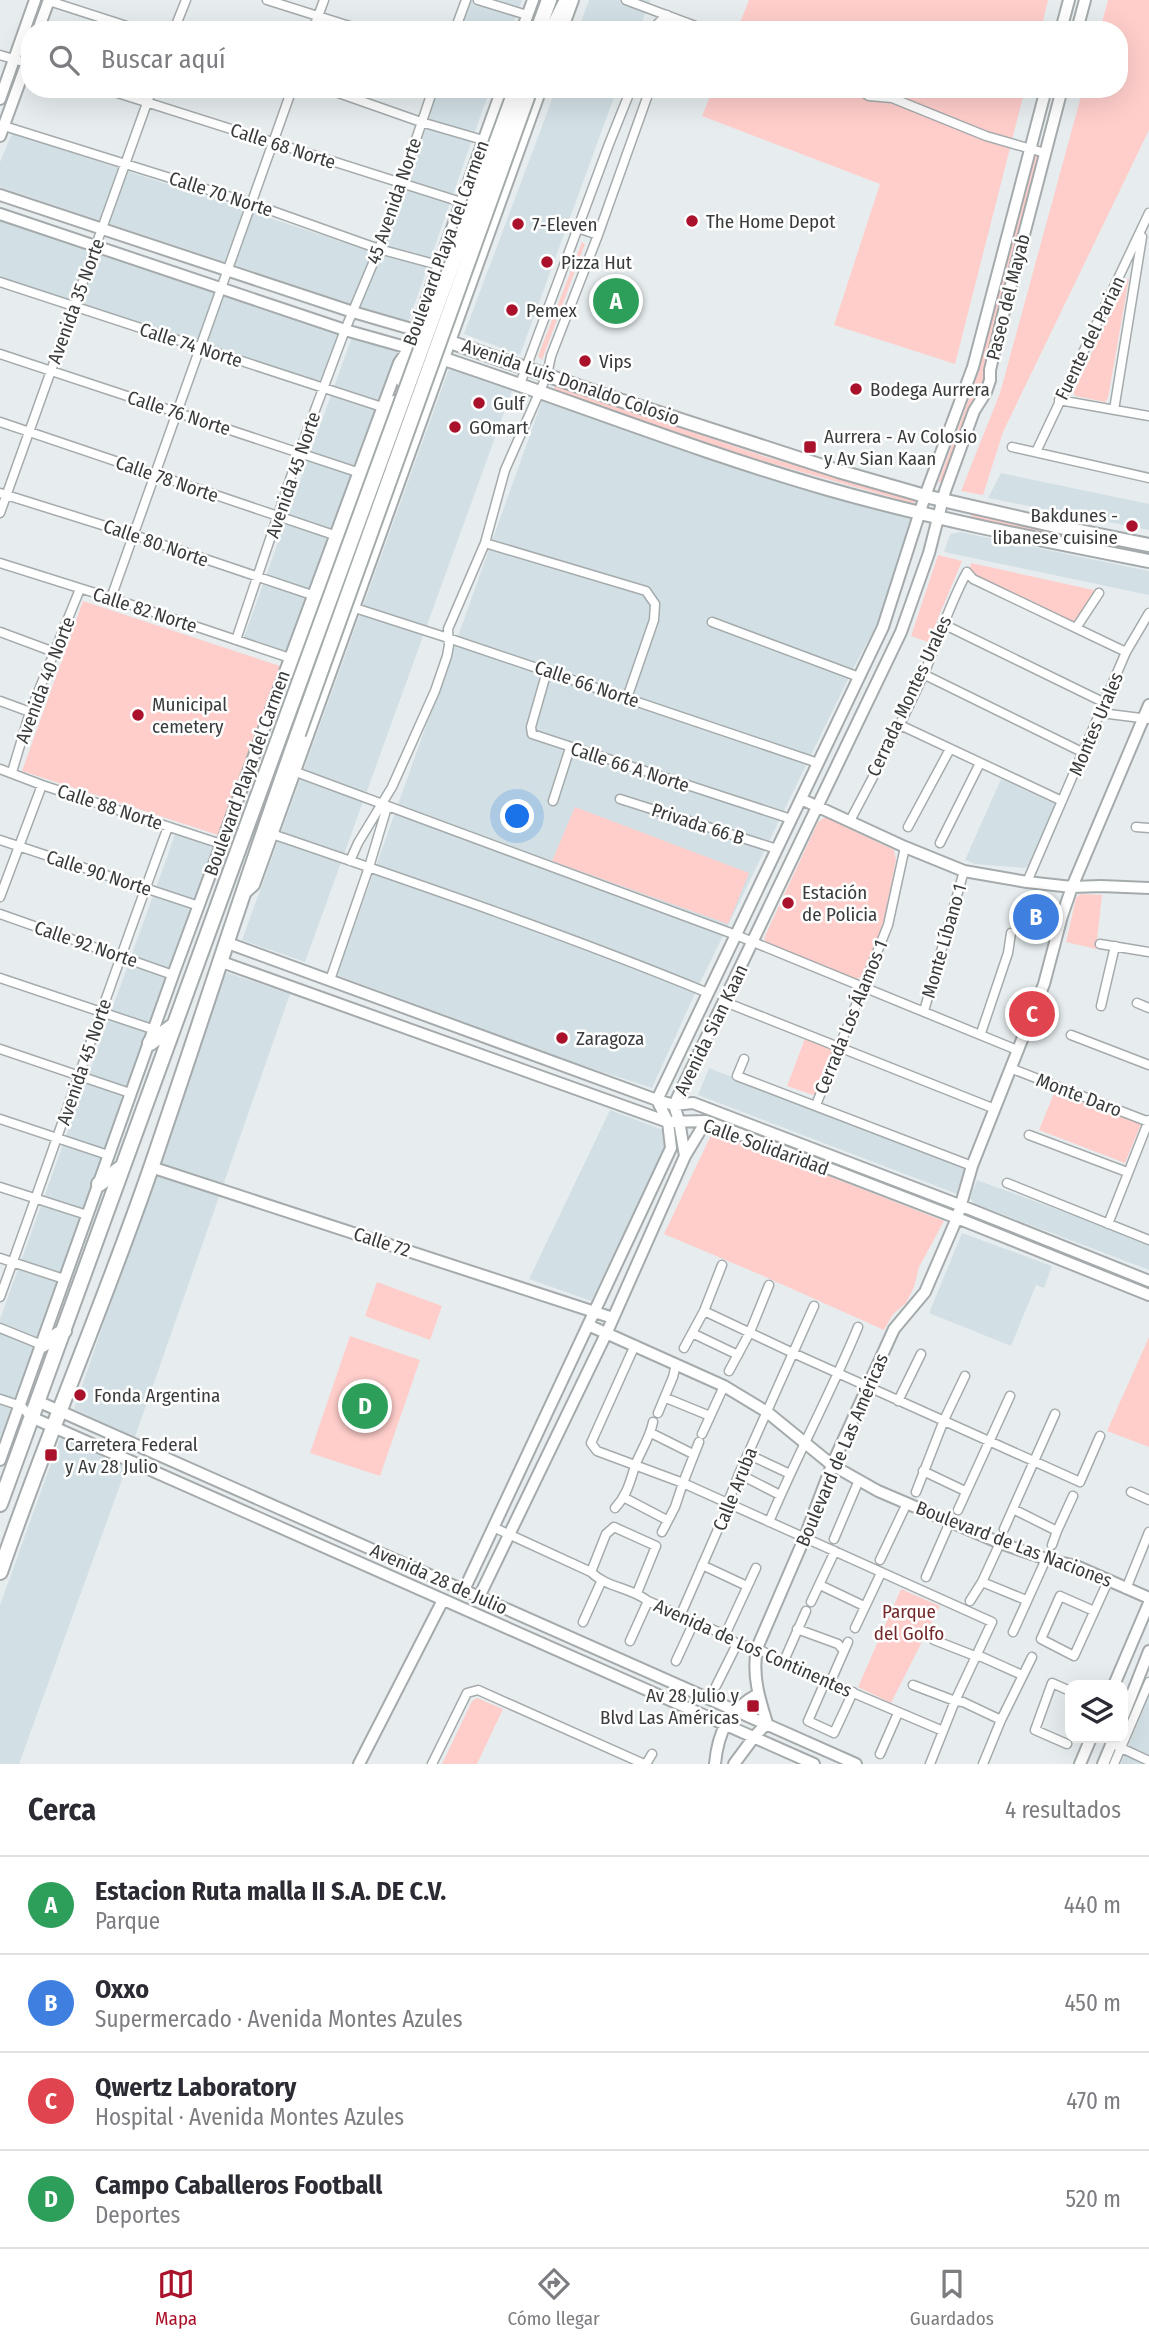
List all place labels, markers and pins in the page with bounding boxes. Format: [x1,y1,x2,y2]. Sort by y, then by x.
place label: The Home Depot [706,210,836,233]
place label: 7-Eleven [532,213,598,236]
marker: The Home Depot [684,213,700,229]
marker: 7-Eleven [510,216,526,232]
place label: Pizza Hut [561,251,633,274]
marker: Pizza Hut [539,254,555,270]
pin: A [593,275,639,327]
place label: Pemex [526,299,578,322]
marker: Pemex [504,302,520,318]
place label: Vips [599,350,632,373]
marker: Vips [577,353,593,369]
place label: Bodega Aurrera [870,378,990,401]
marker: Bodega Aurrera [848,381,864,397]
place label: Gulf [493,392,526,415]
marker: Gulf [471,395,487,411]
place label: GOmart [469,416,529,439]
marker: GOmart [447,419,463,435]
place label: Aurrera - Av Colosio y Av Sian Kaan [824,425,977,470]
marker: Aurrera - Av Colosio y Av Sian Kaan [802,439,818,455]
place label: Bakdunes - libanese cuisine [993,504,1118,549]
marker: Bakdunes - libanese cuisine [1124,518,1140,534]
place label: Municipal cemetery [152,693,227,738]
marker: Municipal cemetery [130,707,146,723]
place label: Estación de Policia [802,881,877,926]
pin: B [1013,891,1059,943]
marker: Estación de Policia [780,895,796,911]
pin: C [1009,988,1055,1040]
place label: Zaragoza [576,1027,644,1050]
marker: Zaragoza [554,1030,570,1046]
pin: D [342,1380,388,1432]
place label: Fonda Argentina [94,1384,220,1407]
marker: Fonda Argentina [72,1387,88,1403]
place label: Carretera Federal y Av 28 Julio [65,1433,198,1478]
marker: Carretera Federal y Av 28 Julio [43,1447,59,1463]
place label: Av 28 Julio y Blvd Las Américas [600,1684,740,1729]
marker: Av 28 Julio y Blvd Las Américas [745,1698,761,1714]

